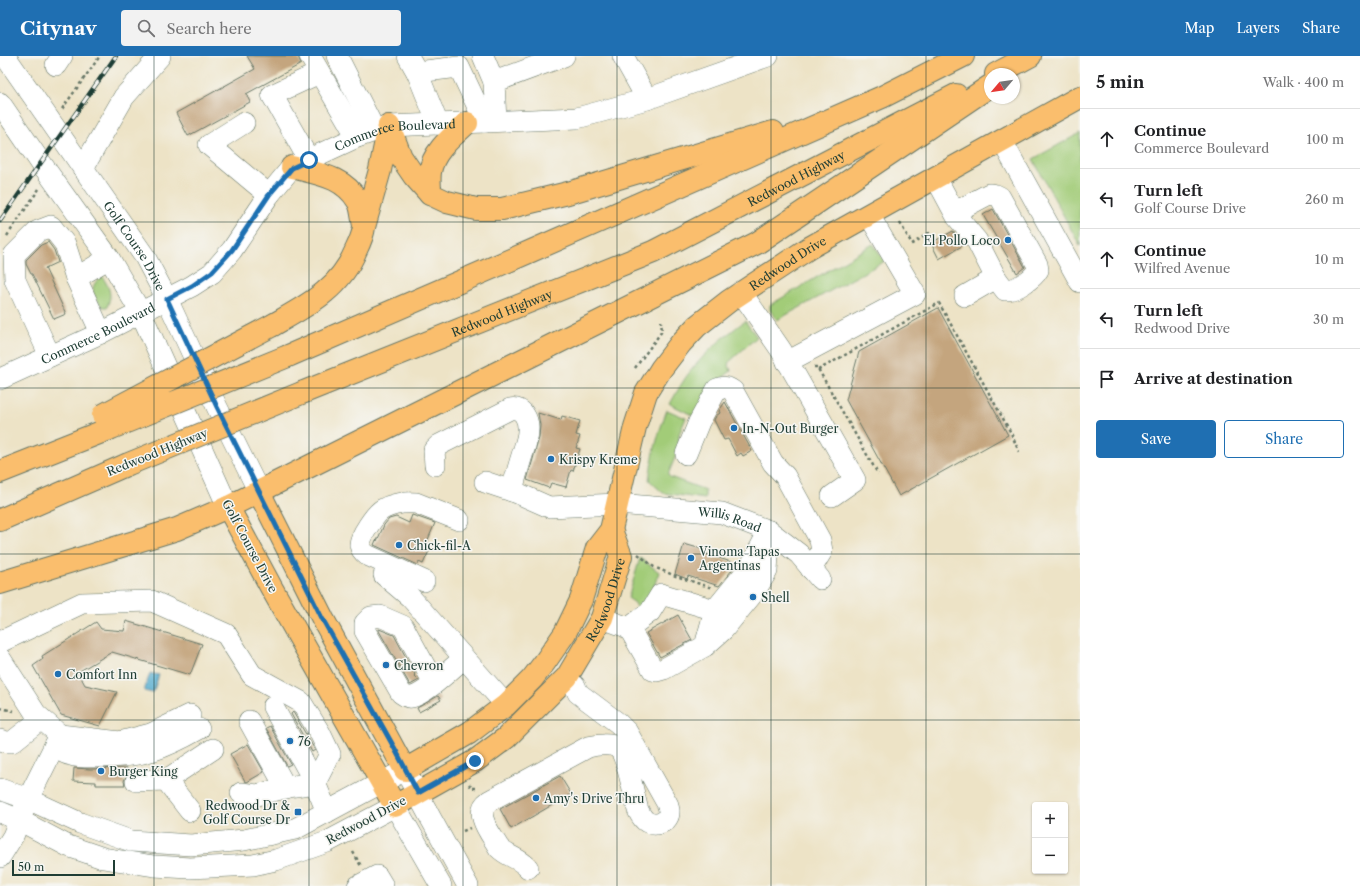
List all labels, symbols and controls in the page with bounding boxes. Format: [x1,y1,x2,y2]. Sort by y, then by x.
search box [121,10,401,46]
text: Citynav [20,17,97,40]
icon: search [135,17,157,39]
text: Search here [167,19,252,38]
text: Map [1184,19,1214,37]
text: Layers [1236,19,1280,37]
text: Share [1302,19,1340,37]
north arrow [984,68,1020,104]
text: 5 min [1096,72,1144,92]
text: Walk · 400 m [1263,74,1344,90]
street label: Commerce Boulevard [332,116,457,154]
text: Continue [1134,121,1206,140]
icon: ahead [1096,128,1118,150]
text: 100 m [1306,131,1344,147]
text: Commerce Boulevard [1134,140,1269,156]
street label: Redwood Highway [745,146,847,209]
route start [300,151,318,169]
text: Turn left [1134,181,1203,200]
icon: left [1096,188,1118,210]
text: 260 m [1305,191,1344,207]
street label: Golf Course Drive [101,198,169,293]
text: Golf Course Drive [1134,200,1246,216]
street label: Redwood Drive [746,232,829,293]
place label: El Pollo Loco [923,233,1000,248]
marker: El Pollo Loco [1003,235,1013,245]
text: Continue [1134,241,1206,260]
icon: ahead [1096,248,1118,270]
text: 10 m [1315,251,1344,267]
text: Wilfred Avenue [1134,260,1230,276]
street label: Redwood Highway [449,286,555,340]
street label: Commerce Boulevard [38,299,158,367]
text: Turn left [1134,301,1203,320]
icon: left [1096,308,1118,330]
text: 30 m [1313,311,1344,327]
text: Redwood Drive [1134,320,1230,336]
icon: arrive [1096,368,1118,390]
text: Arrive at destination [1134,369,1293,388]
button: Save [1096,420,1216,458]
button: Share [1224,420,1344,458]
place label: In-N-Out Burger [742,421,838,436]
marker: In-N-Out Burger [729,423,739,433]
street label: Redwood Highway [104,425,210,479]
place label: Krispy Kreme [559,452,638,467]
marker: Krispy Kreme [546,454,556,464]
street label: Golf Course Drive [219,497,281,595]
street label: Willis Road [696,503,764,535]
place label: Chick-fil-A [407,538,472,553]
marker: Chick-fil-A [394,540,404,550]
place label: Vinoma Tapas Argentinas [698,544,780,573]
marker: Vinoma Tapas Argentinas [686,553,696,563]
street label: Redwood Drive [582,556,628,644]
place label: Shell [761,590,790,605]
marker: Shell [748,592,758,602]
place label: Chevron [394,658,444,673]
marker: Chevron [381,660,391,670]
place label: Comfort Inn [66,667,138,682]
marker: Comfort Inn [53,669,63,679]
place label: 76 [298,734,311,749]
marker: 76 [285,736,295,746]
route end [466,752,484,770]
place label: Burger King [109,764,178,779]
marker: Burger King [96,766,106,776]
place label: Amy's Drive Thru [543,791,645,806]
street label: Redwood Drive [323,792,409,847]
marker: Amy's Drive Thru [531,793,541,803]
place label: Redwood Dr & Golf Course Dr [203,798,290,827]
map controls [1032,802,1068,874]
button: + [1032,802,1068,838]
marker: Redwood Dr & Golf Course Dr [293,807,303,817]
button: − [1032,838,1068,874]
scale bar [12,858,115,877]
text: 50 m [18,860,44,874]

